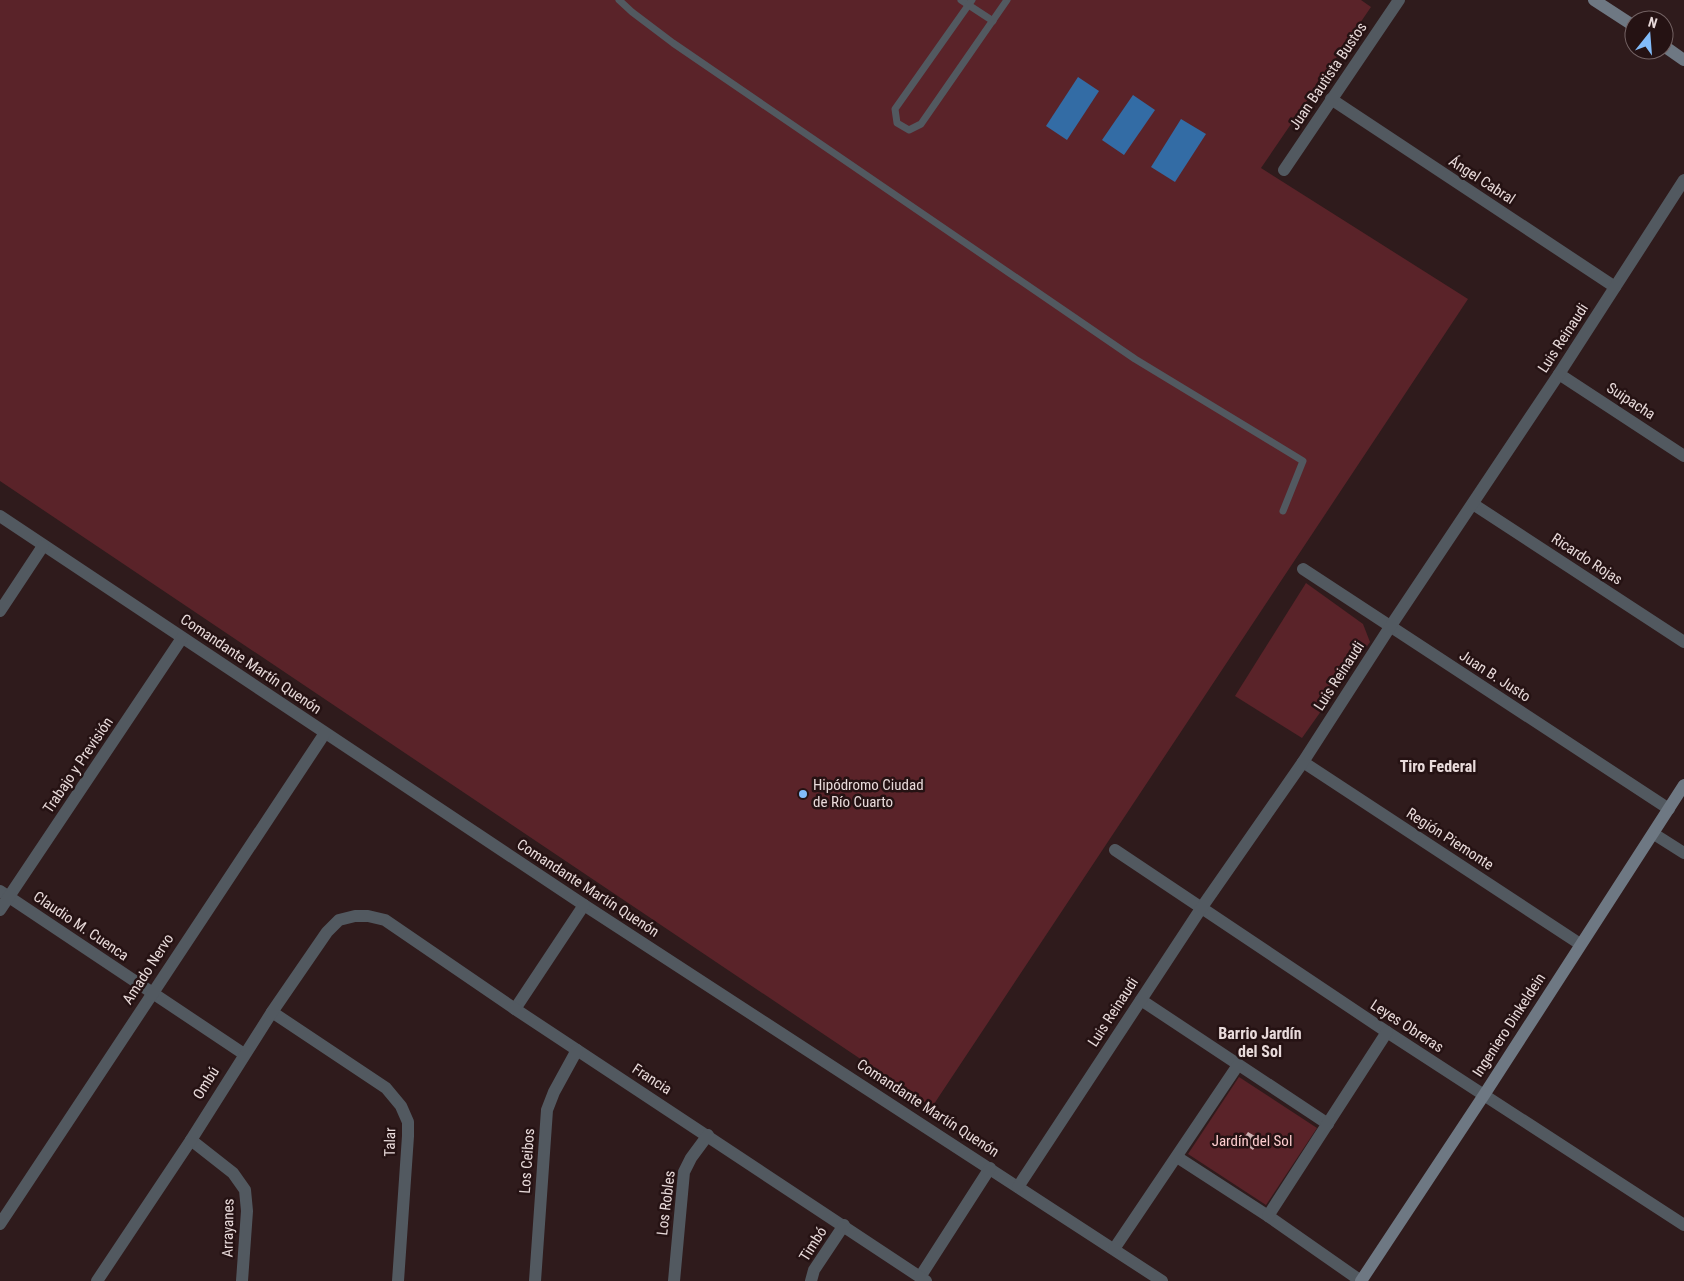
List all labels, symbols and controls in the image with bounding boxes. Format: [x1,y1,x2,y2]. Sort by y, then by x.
north arrow [1624,10,1674,60]
text: N [1646,14,1659,31]
street label: Juan Bautista Bustos [1285,19,1371,133]
street label: Ángel Cabral [1446,152,1518,208]
street label: Luis Reinaudi [1534,300,1592,376]
street label: Suipacha [1603,379,1659,423]
street label: Ricardo Rojas [1548,529,1626,589]
street label: Comandante Martín Quenón [177,610,325,718]
street label: Luis Reinaudi [1310,638,1368,714]
street label: Juan B. Justo [1456,646,1534,706]
street label: Trabajo y Previsión [39,714,117,816]
district label: Tiro Federal [1400,757,1476,776]
place label: Hipódromo Ciudad de Río Cuarto [813,776,924,811]
marker: Hipódromo Ciudad de Río Cuarto [797,788,809,800]
street label: Región Piemonte [1403,804,1497,874]
street label: Comandante Martín Quenón [513,835,663,941]
street label: Claudio M. Cuenca [30,887,132,965]
street label: Amado Nervo [119,930,177,1008]
street label: Ingeniero Dinkeldein [1469,970,1549,1080]
street label: Luis Reinaudi [1084,974,1142,1050]
street label: Leyes Obreras [1367,996,1447,1056]
district label: Barrio Jardín del Sol [1218,1024,1302,1061]
street label: Comandante Martín Quenón [853,1055,1003,1161]
street label: Francia [629,1060,675,1098]
street label: Ombú [189,1063,223,1103]
street label: Talar [381,1127,399,1157]
street label: Los Ceibos [516,1127,538,1194]
park label: Jardín del Sol [1212,1132,1292,1150]
street label: Los Robles [653,1169,679,1236]
street label: Arrayanes [218,1198,238,1258]
street label: Timbó [795,1223,831,1265]

